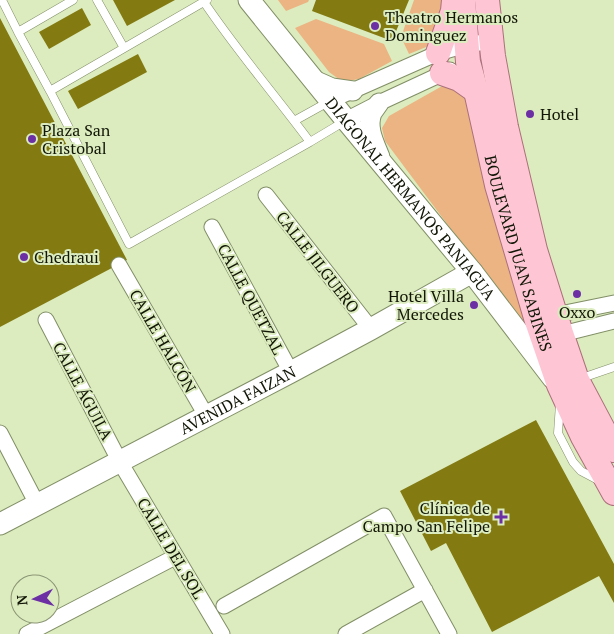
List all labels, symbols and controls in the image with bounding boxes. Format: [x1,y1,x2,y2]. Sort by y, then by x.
place label: Theatro Hermanos Dominguez [385,6,518,46]
marker: Theatro Hermanos Dominguez [369,20,381,32]
street label: DIAGONAL HERMANOS PANIAGUA [321,92,501,305]
place label: Hotel [540,103,579,125]
marker: Hotel [524,108,536,120]
place label: Plaza San Cristobal [42,119,111,159]
marker: Plaza San Cristobal [26,133,38,145]
street label: BOULEVARD JUAN SABINES [480,153,558,354]
street label: CALLE JILGUERO [271,206,365,318]
street label: CALLE QUETZAL [213,240,290,358]
place label: Chedraui [34,246,99,268]
marker: Chedraui [18,251,30,263]
street label: CALLE HALCÓN [124,285,202,397]
place label: Hotel Villa Mercedes [388,285,464,325]
marker: Oxxo [571,288,583,300]
marker: Hotel Villa Mercedes [468,299,480,311]
place label: Oxxo [559,301,595,323]
street label: CALLE ÁGUILA [48,338,118,444]
street label: AVENIDA FAIZAN [176,360,300,439]
street label: CALLE DEL SOL [132,493,210,603]
place label: Clínica de Campo San Felipe [362,497,490,537]
marker: Clínica de Campo San Felipe [494,510,508,524]
north arrow [10,574,60,624]
text: N [12,594,31,606]

